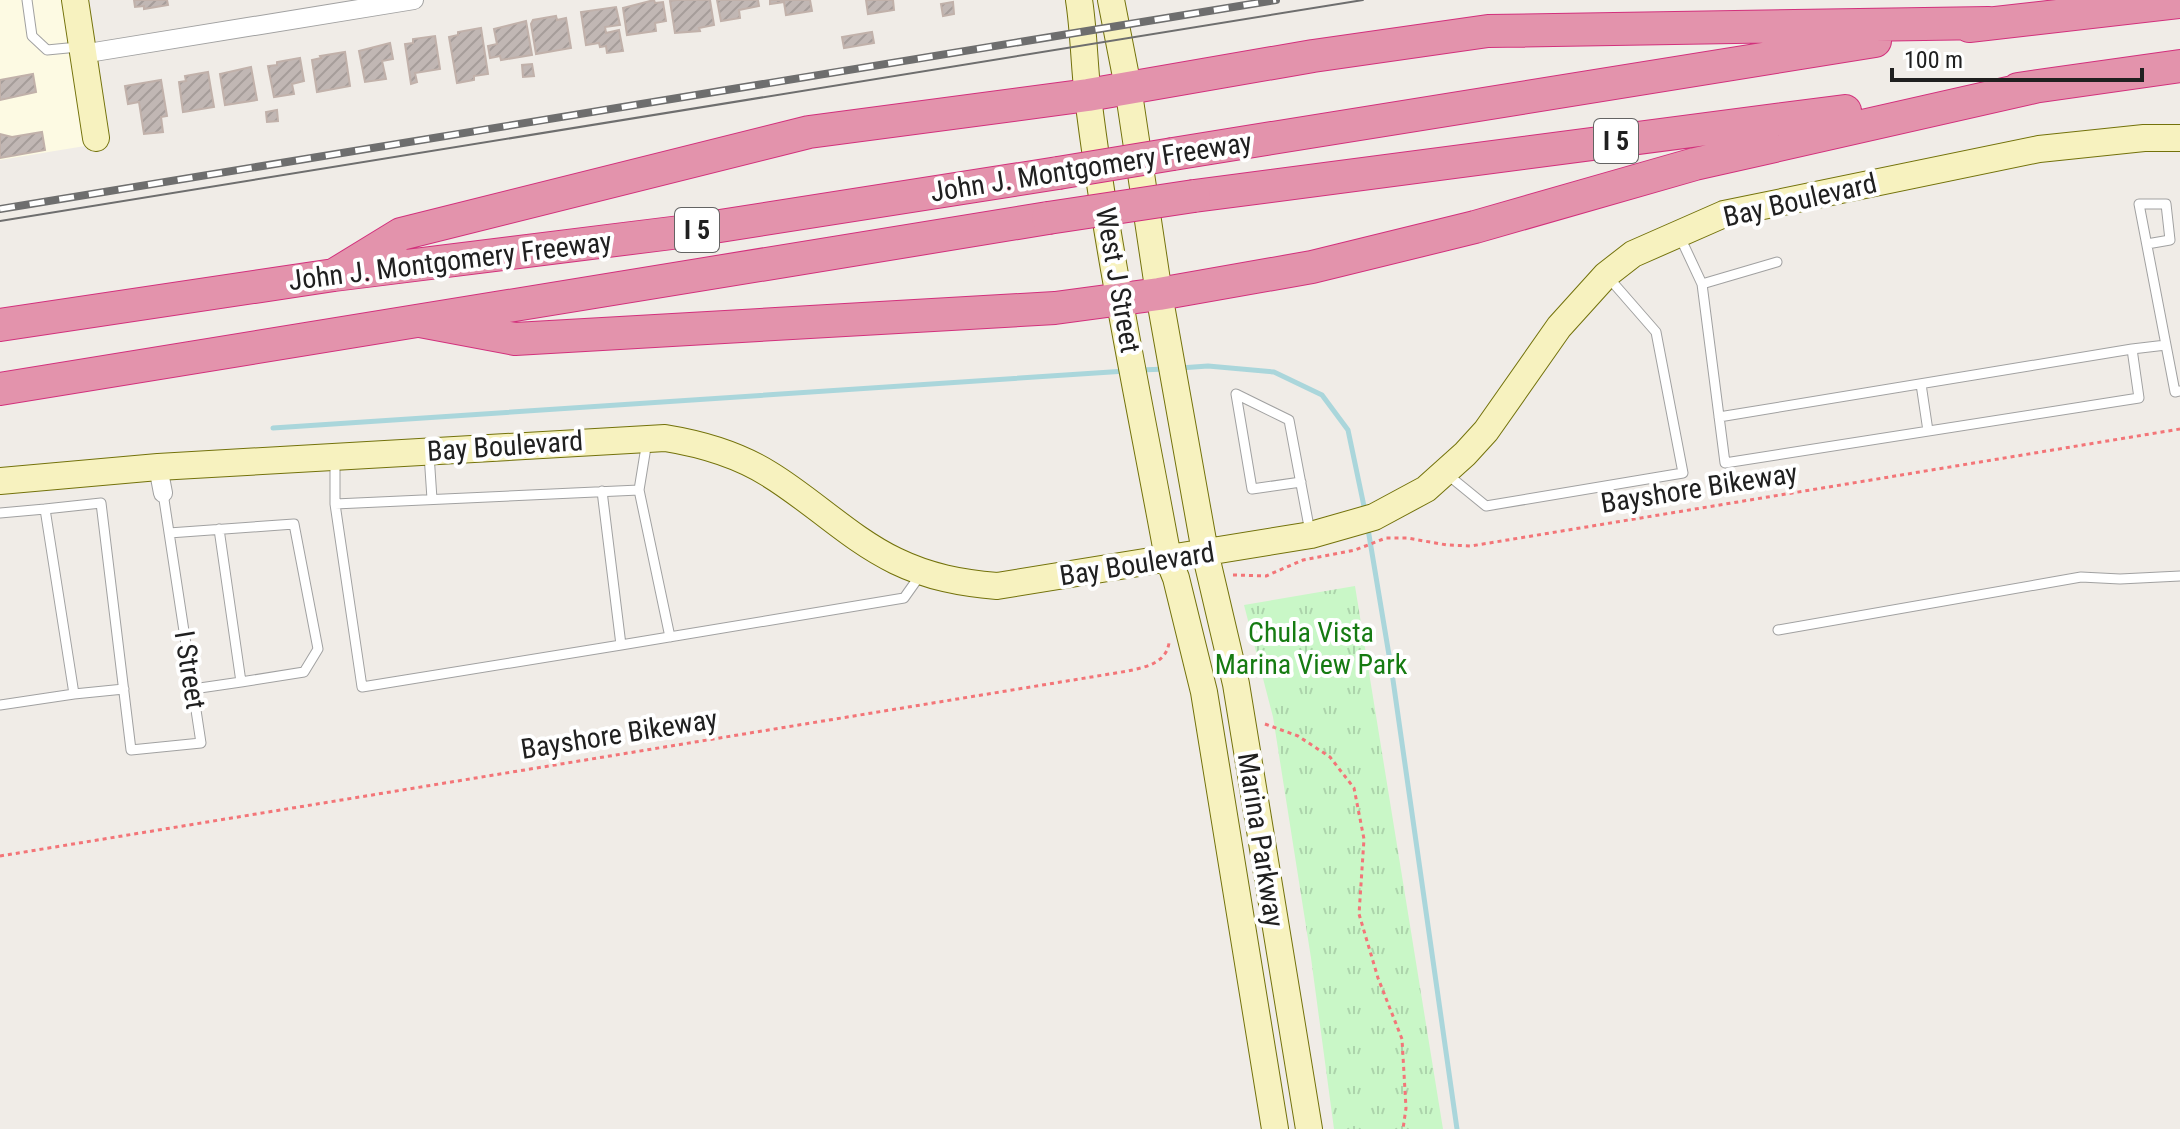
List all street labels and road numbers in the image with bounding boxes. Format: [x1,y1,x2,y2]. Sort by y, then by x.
road number: I 5 [1594,119,1638,163]
street label: John J. Montgomery Freeway [928,125,1254,209]
street label: Bay Boulevard [1720,166,1880,234]
street label: West J Street [1089,205,1147,355]
road number: I 5 [675,208,719,252]
street label: John J. Montgomery Freeway [287,225,614,297]
street label: Bay Boulevard [426,424,584,468]
street label: Bayshore Bikeway [1598,456,1800,520]
street label: Bay Boulevard [1057,535,1217,593]
street label: I Street [168,628,212,712]
street label: Bayshore Bikeway [518,702,720,766]
street label: Marina Parkway [1231,751,1291,930]

